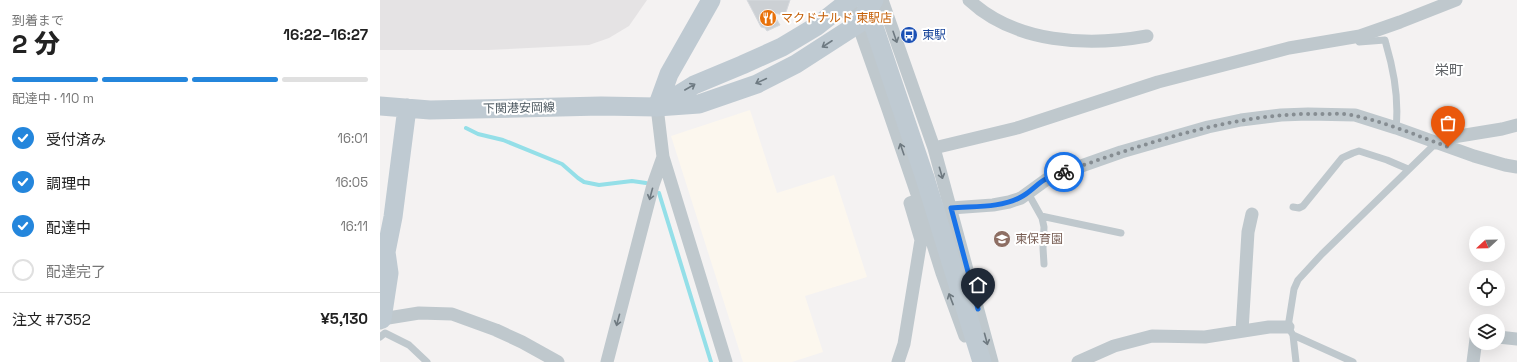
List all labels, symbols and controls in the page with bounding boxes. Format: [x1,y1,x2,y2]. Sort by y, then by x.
restaurant icon: マクドナルド 東駅店 [758,8,778,28]
place label: マクドナルド 東駅店 [781,10,892,26]
text: 到着まで [12,12,64,29]
text: 16:22–16:27 [283,25,368,44]
bus stop icon: 東駅 [899,25,919,45]
text: 2 分 [12,27,60,61]
place label: 東駅 [922,27,946,43]
one-way arrow [892,30,900,42]
one-way arrow [822,40,833,48]
district label: 栄町 [1435,61,1463,79]
one-way arrow [755,78,767,85]
one-way arrow [684,82,696,90]
text: 配達中 · 110 m [12,90,94,107]
street label: 下関港安岡線 [483,99,555,117]
pin [1431,106,1465,147]
icon: bag [1437,112,1459,134]
icon: check [12,127,34,149]
text: 受付済み [46,130,106,149]
text: 16:01 [338,130,368,147]
one-way arrow [897,144,905,156]
courier [1044,152,1084,192]
icon: bike [1053,161,1075,183]
one-way arrow [938,166,946,179]
icon: check [12,171,34,193]
text: 調理中 [46,174,91,193]
text: 16:05 [335,174,368,191]
one-way arrow [647,188,654,201]
icon: check [12,215,34,237]
text: 配達中 [46,218,91,237]
text: 16:11 [340,218,368,235]
north arrow [1469,226,1505,262]
map controls [1469,226,1505,350]
school or university icon: 東保育園 [992,229,1012,249]
place label: 東保育園 [1015,231,1063,247]
text: 配達完了 [46,262,106,281]
pin [961,268,995,309]
button: locate [1469,270,1505,306]
icon: home [967,274,989,296]
one-way arrow [947,294,955,306]
text: ¥5,130 [320,309,368,328]
text: 注文 #7352 [12,310,91,329]
one-way arrow [613,313,621,326]
button: layers [1469,314,1505,350]
one-way arrow [983,333,990,346]

